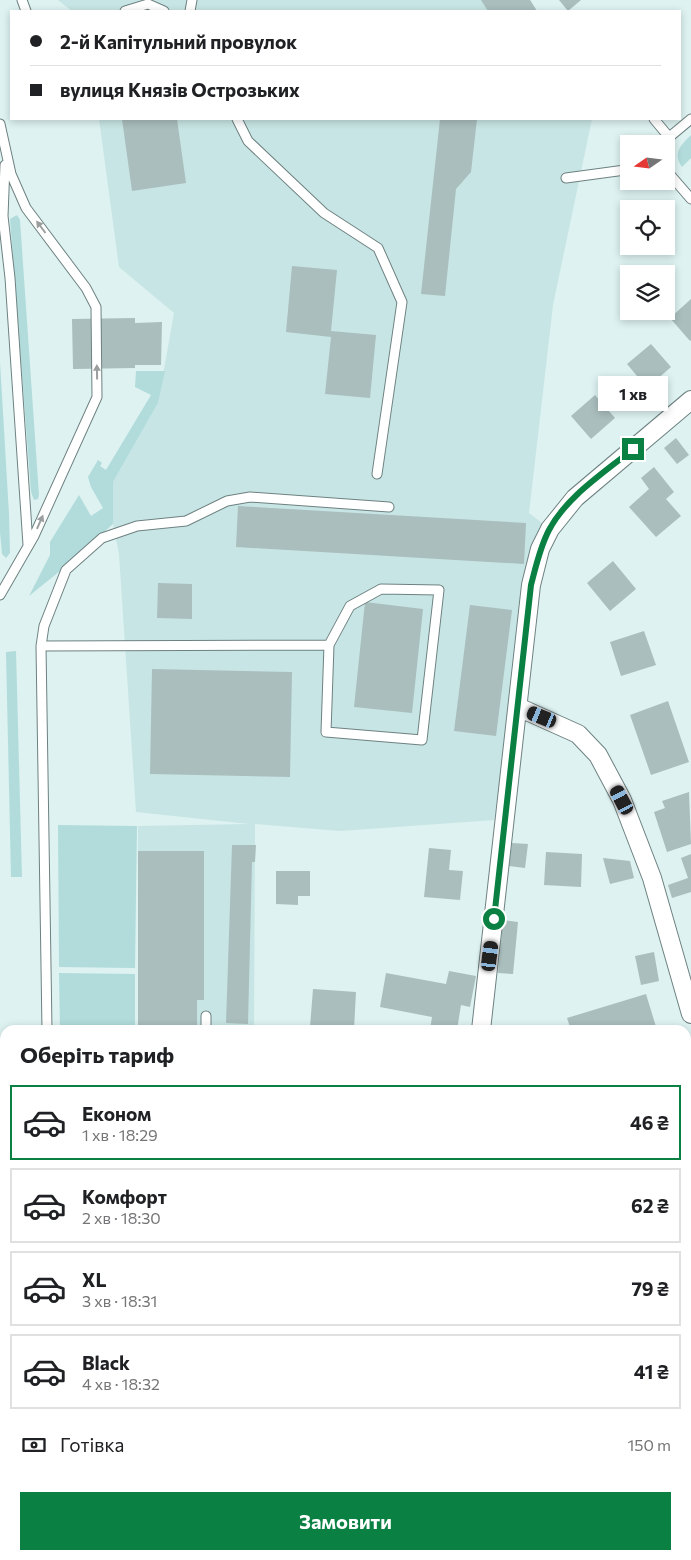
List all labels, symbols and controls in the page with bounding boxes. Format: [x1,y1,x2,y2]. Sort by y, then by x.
text: 2-й Капітульний провулок [60,30,297,53]
text: вулиця Князів Острозьких [60,78,300,101]
north arrow [620,135,675,190]
map controls [620,135,675,320]
button: locate [620,200,675,255]
one-way arrow [35,221,46,234]
button: layers [620,265,675,320]
one-way arrow [92,363,100,379]
callout: 1 хв [598,376,668,412]
text: 1 хв [619,384,647,403]
route end [622,438,644,460]
one-way arrow [37,515,45,529]
car [525,704,558,730]
car [608,783,635,817]
route start [483,908,505,930]
car [480,940,499,972]
text: Оберіть тариф [20,1041,174,1068]
icon: car [22,1100,67,1145]
text: Економ [82,1102,151,1125]
text: 46 ₴ [630,1111,669,1134]
text: 1 хв · 18:29 [82,1125,158,1144]
icon: car [22,1183,67,1228]
text: Комфорт [82,1185,167,1208]
text: 62 ₴ [631,1194,669,1217]
text: 2 хв · 18:30 [82,1208,161,1227]
icon: car [22,1266,67,1311]
text: XL [82,1268,107,1291]
text: 79 ₴ [631,1277,669,1300]
text: 3 хв · 18:31 [82,1291,157,1310]
icon: car [22,1349,67,1394]
text: Black [82,1351,130,1374]
text: 41 ₴ [634,1360,669,1383]
text: 4 хв · 18:32 [82,1374,160,1393]
icon: cash [20,1431,48,1459]
text: Готівка [60,1433,124,1456]
text: 150 m [628,1435,671,1454]
button: Замовити [20,1492,671,1550]

